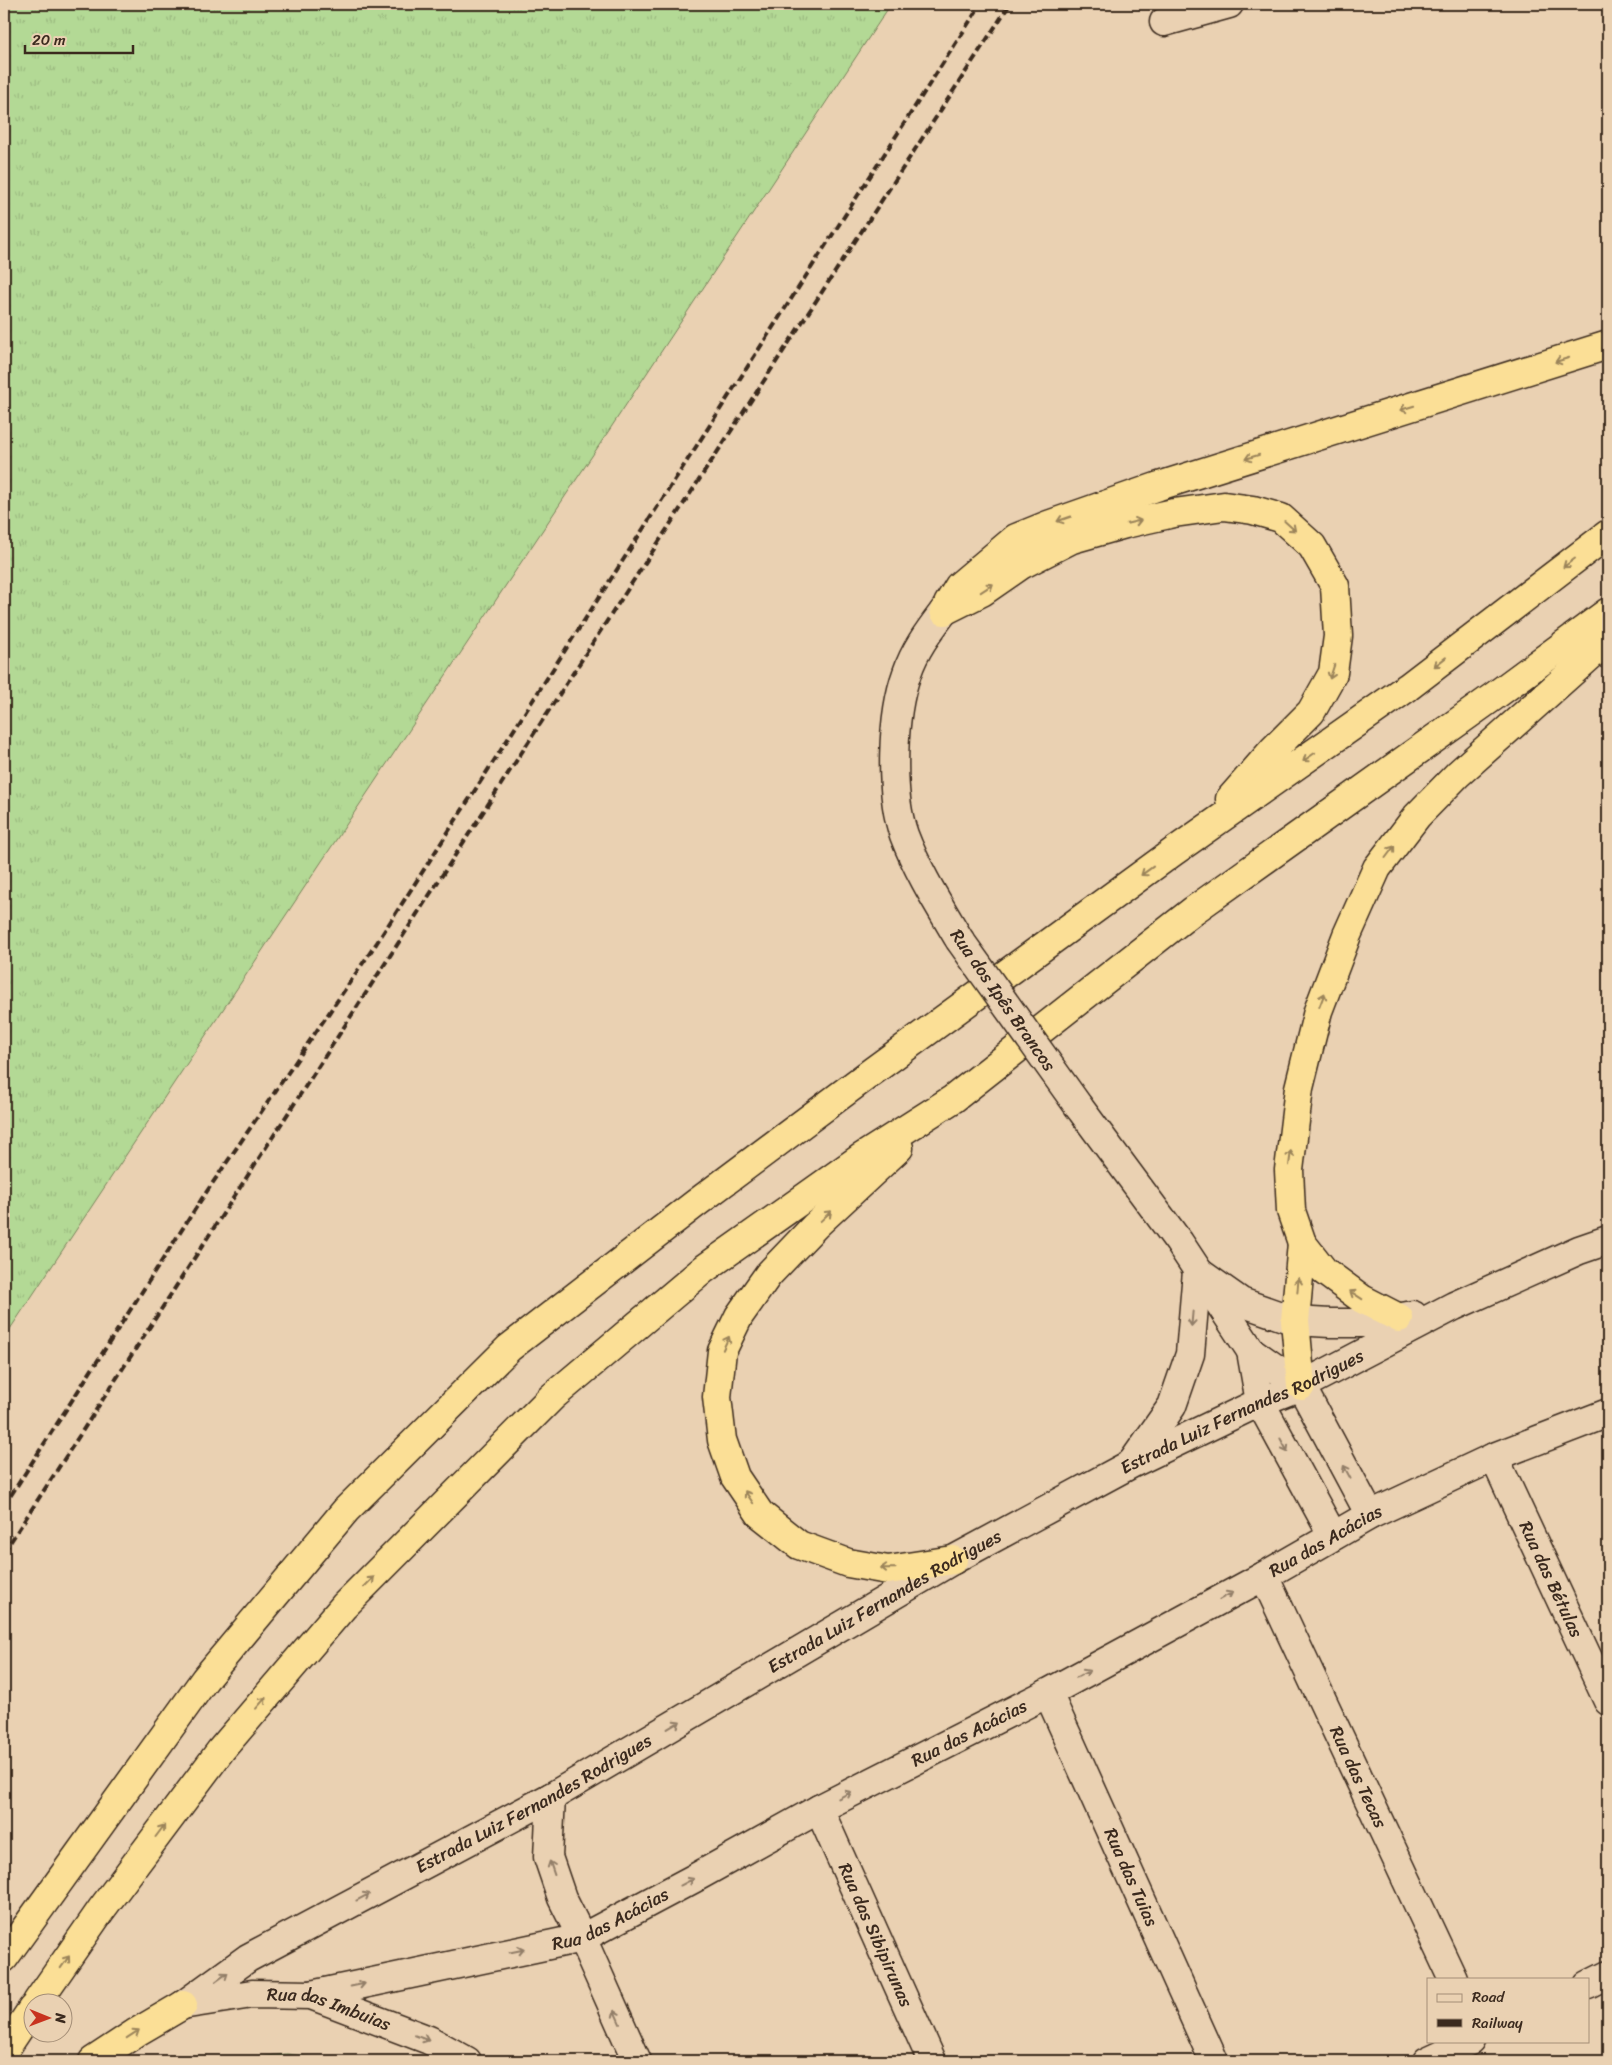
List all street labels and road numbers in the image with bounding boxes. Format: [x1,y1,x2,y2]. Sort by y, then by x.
street label: Rua dos Ipês Brancos [942,922,1065,1079]
street label: Estrada Luiz Fernandes Rodrigues [1114,1339,1370,1483]
street label: Rua das Acácias [1262,1495,1388,1586]
street label: Rua das Bétulas [1510,1516,1593,1644]
street label: Estrada Luiz Fernandes Rodrigues [761,1520,1008,1682]
street label: Rua das Acácias [905,1690,1034,1776]
street label: Rua das Tecas [1320,1720,1396,1834]
street label: Estrada Luiz Fernandes Rodrigues [409,1724,659,1882]
street label: Rua das Tuias [1095,1823,1168,1932]
street label: Rua das Sibipirunas [829,1857,922,2013]
street label: Rua das Acácias [549,1878,675,1960]
street label: Rua das Imbuias [267,1978,396,2040]

